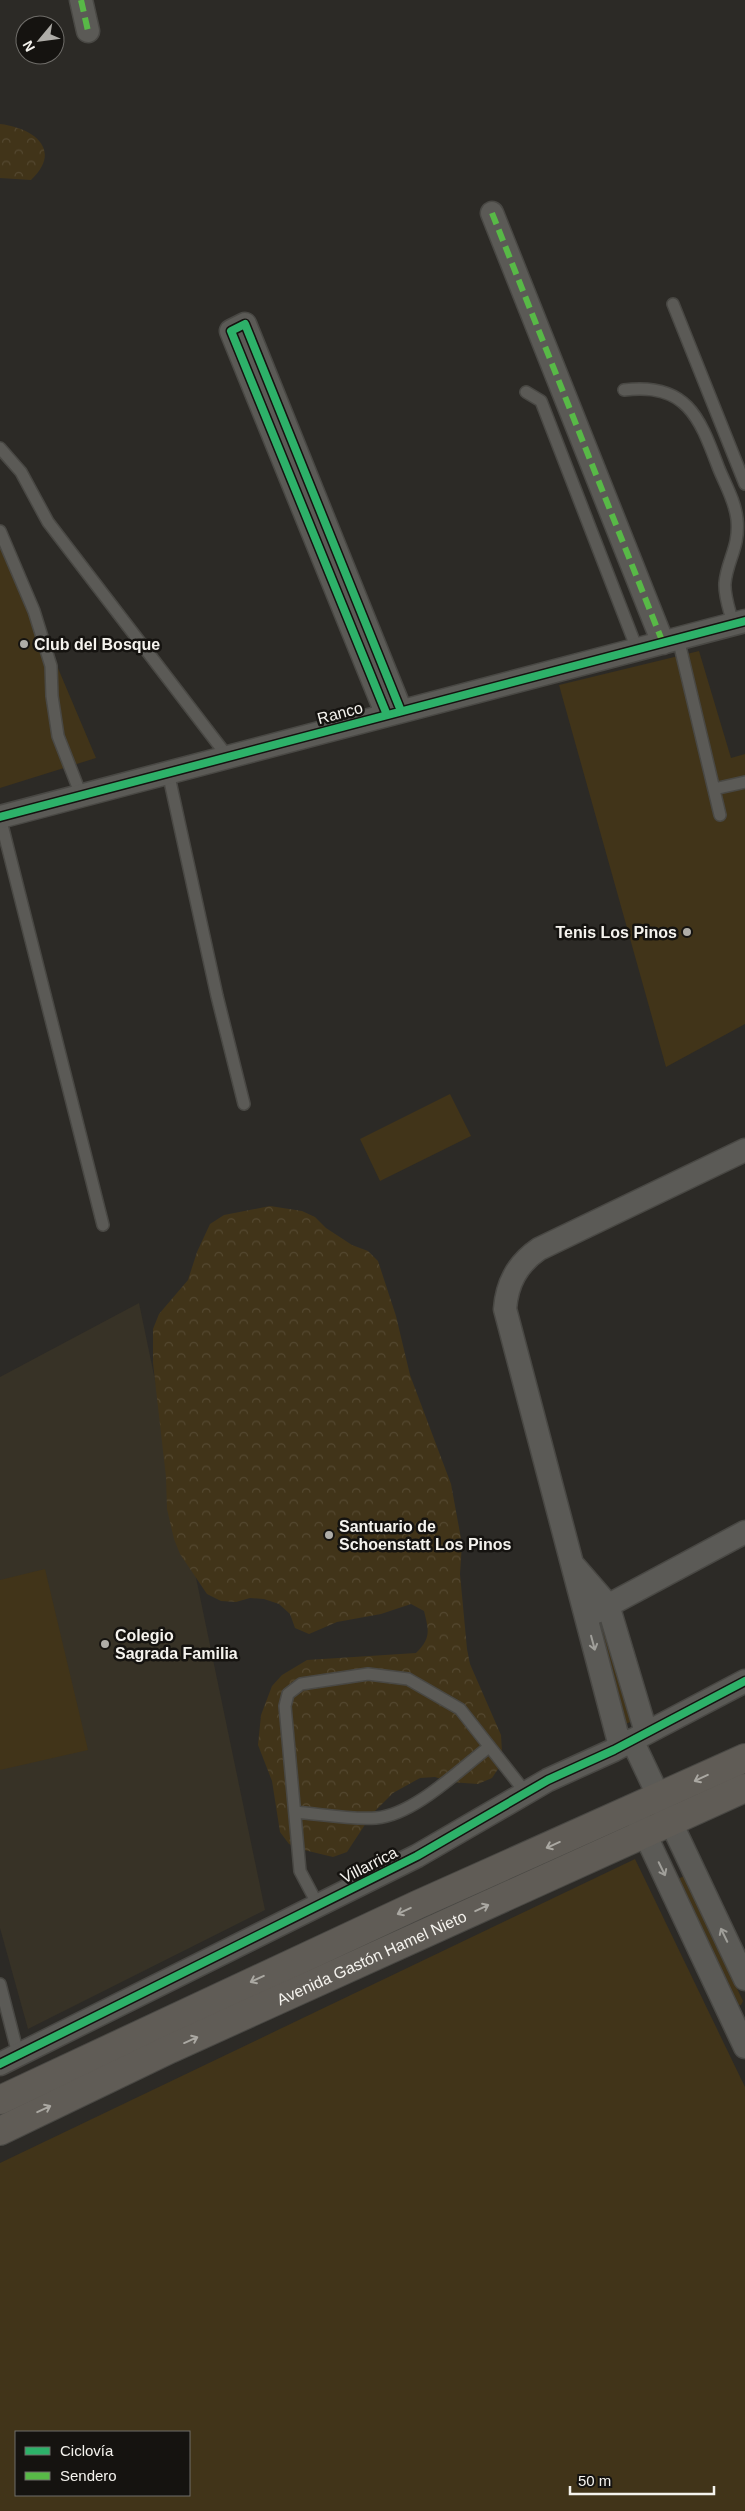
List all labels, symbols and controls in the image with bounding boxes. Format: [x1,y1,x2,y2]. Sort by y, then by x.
north arrow [15,15,65,65]
text: N [19,38,38,55]
place label: Club del Bosque [34,636,160,653]
marker: Club del Bosque [18,638,30,650]
street label: Ranco [315,699,365,727]
place label: Tenis Los Pinos [556,924,677,941]
marker: Tenis Los Pinos [681,926,693,938]
place label: Santuario de Schoenstatt Los Pinos [339,1518,512,1553]
marker: Santuario de Schoenstatt Los Pinos [323,1529,335,1541]
place label: Colegio Sagrada Familia [115,1627,238,1662]
one-way arrow [589,1635,598,1651]
marker: Colegio Sagrada Familia [99,1638,111,1650]
one-way arrow [694,1774,709,1784]
one-way arrow [546,1841,561,1851]
street label: Villarrica [338,1844,400,1886]
one-way arrow [658,1861,667,1876]
one-way arrow [474,1903,489,1913]
street label: Avenida Gastón Hamel Nieto [274,1907,469,2008]
one-way arrow [397,1907,412,1916]
one-way arrow [719,1928,728,1943]
one-way arrow [250,1975,265,1985]
one-way arrow [183,2035,198,2045]
one-way arrow [36,2104,51,2114]
legend [15,2431,190,2496]
text: Ciclovía [60,2442,114,2459]
scale bar [570,2464,714,2496]
text: Sendero [60,2467,117,2484]
text: 50 m [578,2472,611,2489]

